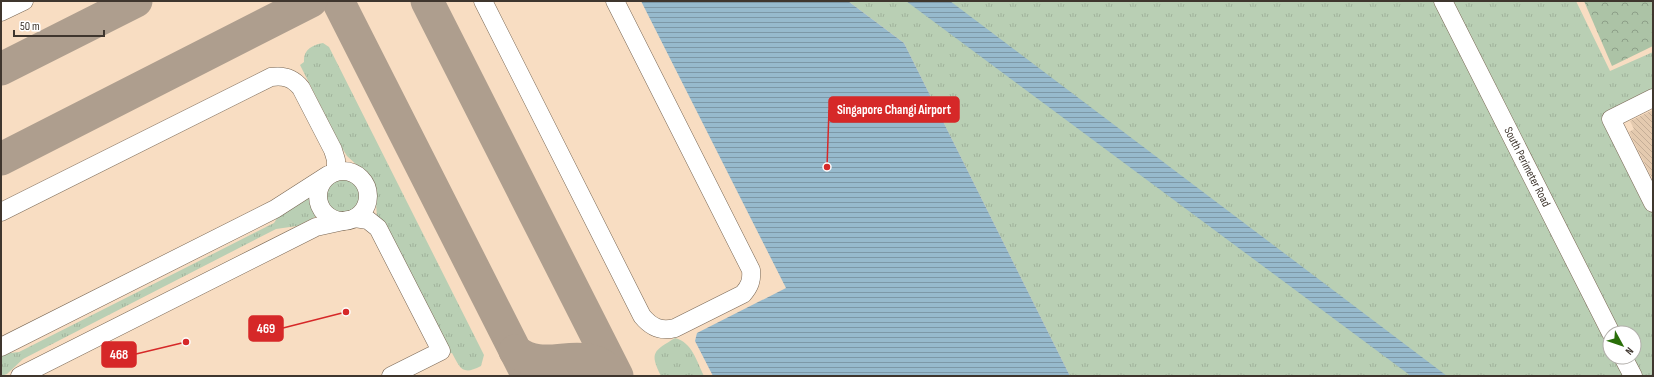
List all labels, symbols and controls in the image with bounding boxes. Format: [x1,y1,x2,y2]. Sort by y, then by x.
scale bar [14,12,104,38]
text: 50 m [20,19,40,34]
callout: Singapore Changi Airport [829,97,959,122]
text: Singapore Changi Airport [837,102,952,118]
street label: South Perimeter Road [1500,125,1554,209]
callout: 469 [249,316,283,341]
text: 469 [257,321,275,337]
north arrow [1602,325,1642,365]
callout: 468 [102,342,136,367]
text: N [1622,345,1636,358]
text: 468 [110,347,128,363]

